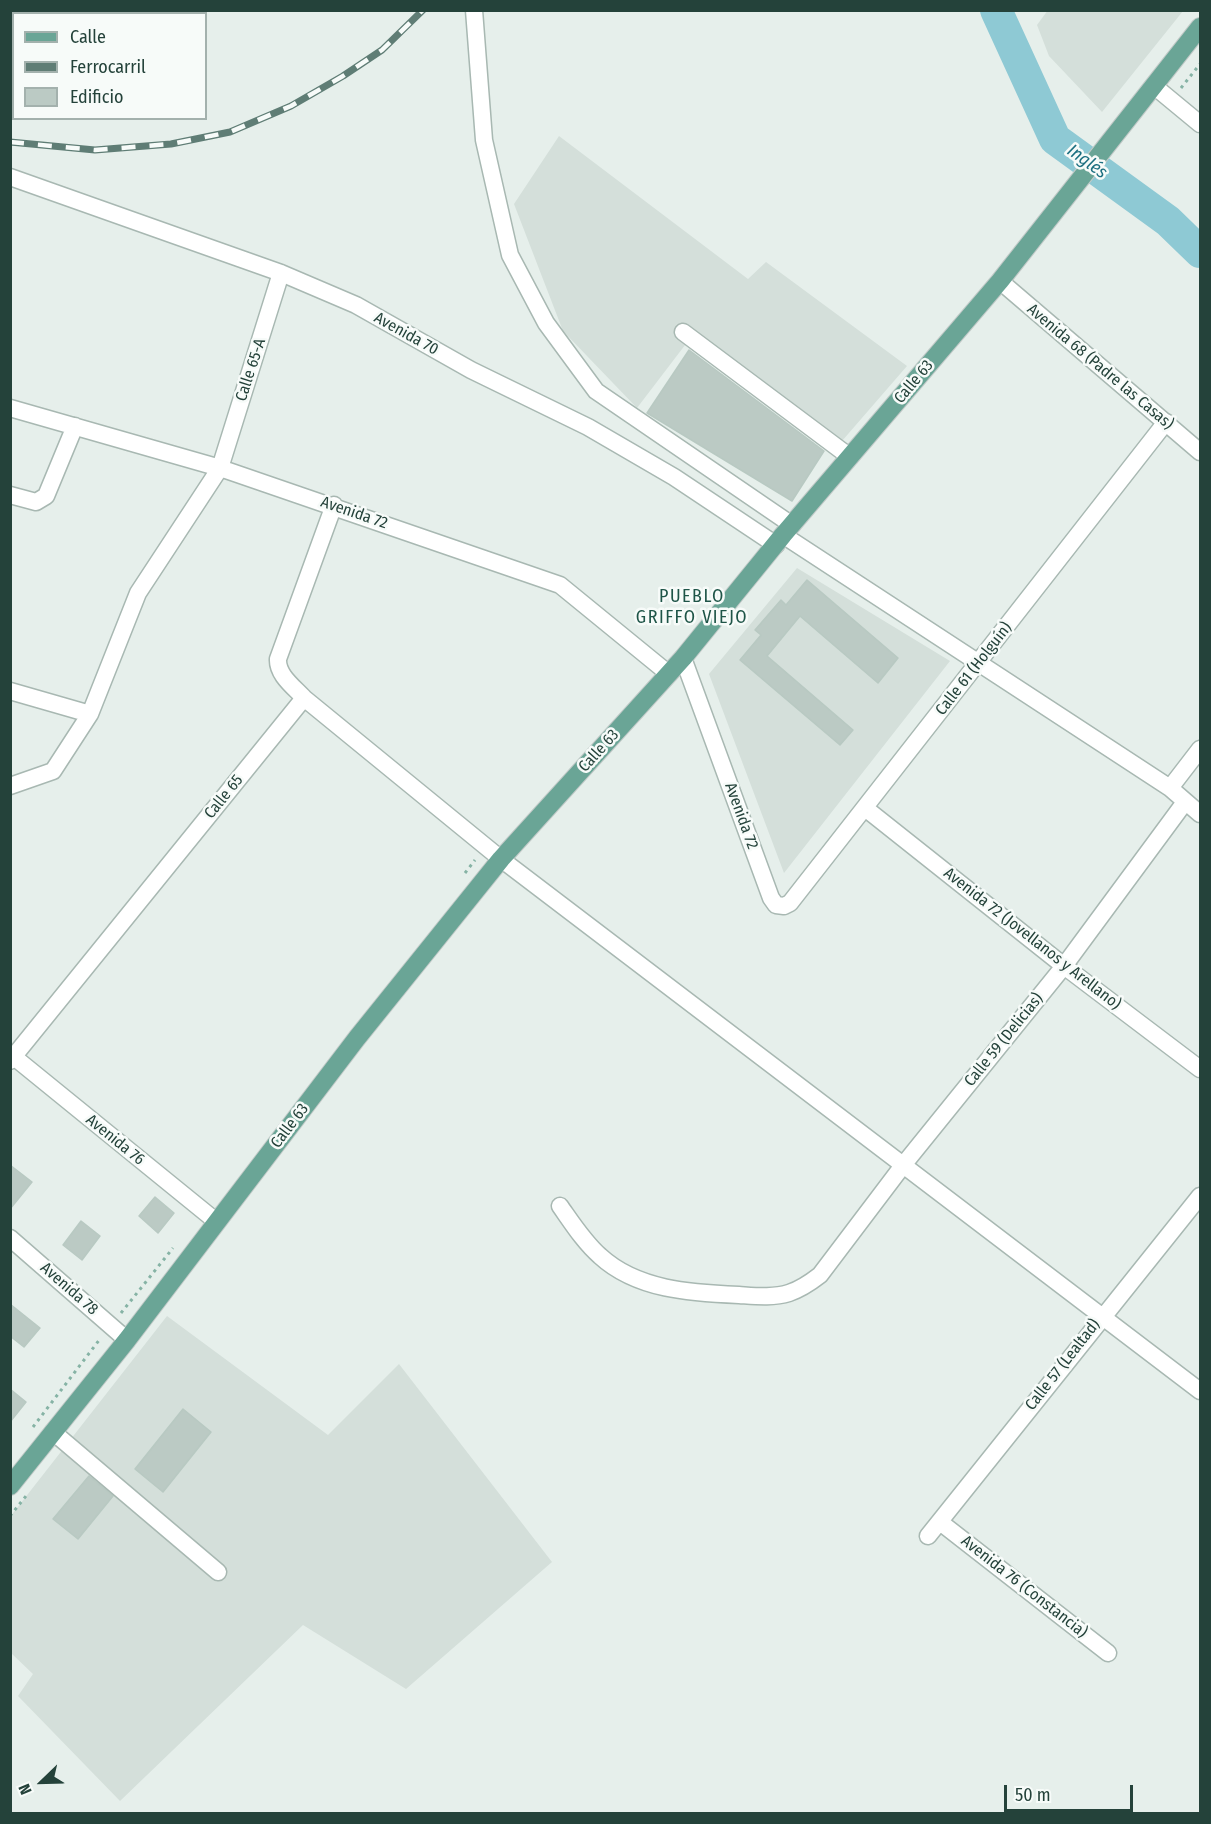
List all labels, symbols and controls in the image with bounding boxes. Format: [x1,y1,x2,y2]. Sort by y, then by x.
legend [12,12,207,120]
text: Calle [70,26,106,48]
text: Ferrocarril [70,56,146,78]
text: Edificio [70,86,123,108]
water label: Inglés [1063,140,1111,184]
street label: Avenida 68 (Padre las Casas) [1023,300,1177,434]
street label: Avenida 70 [370,308,442,360]
street label: Calle 65-A [232,336,270,404]
street label: Calle 63 [890,356,938,408]
street label: Avenida 72 [318,493,390,533]
district label: PUEBLO GRIFFO VIEJO [636,586,748,628]
street label: Calle 61 (Holguín) [932,619,1016,719]
street label: Calle 63 [575,726,623,776]
street label: Calle 65 [201,771,247,823]
street label: Avenida 72 [720,780,762,852]
street label: Avenida 72 (Jovellanos y Arellano) [940,864,1124,1014]
street label: Calle 59 (Delicias) [960,989,1048,1091]
street label: Calle 63 [267,1100,313,1152]
street label: Avenida 76 [82,1110,148,1170]
street label: Avenida 78 [36,1259,102,1319]
street label: Calle 57 (Lealtad) [1021,1316,1105,1414]
street label: Avenida 76 (Constancia) [957,1532,1091,1642]
north arrow [12,1752,72,1812]
scale bar [1007,1773,1136,1811]
text: N [14,1781,36,1797]
text: 50 m [1015,1784,1051,1806]

